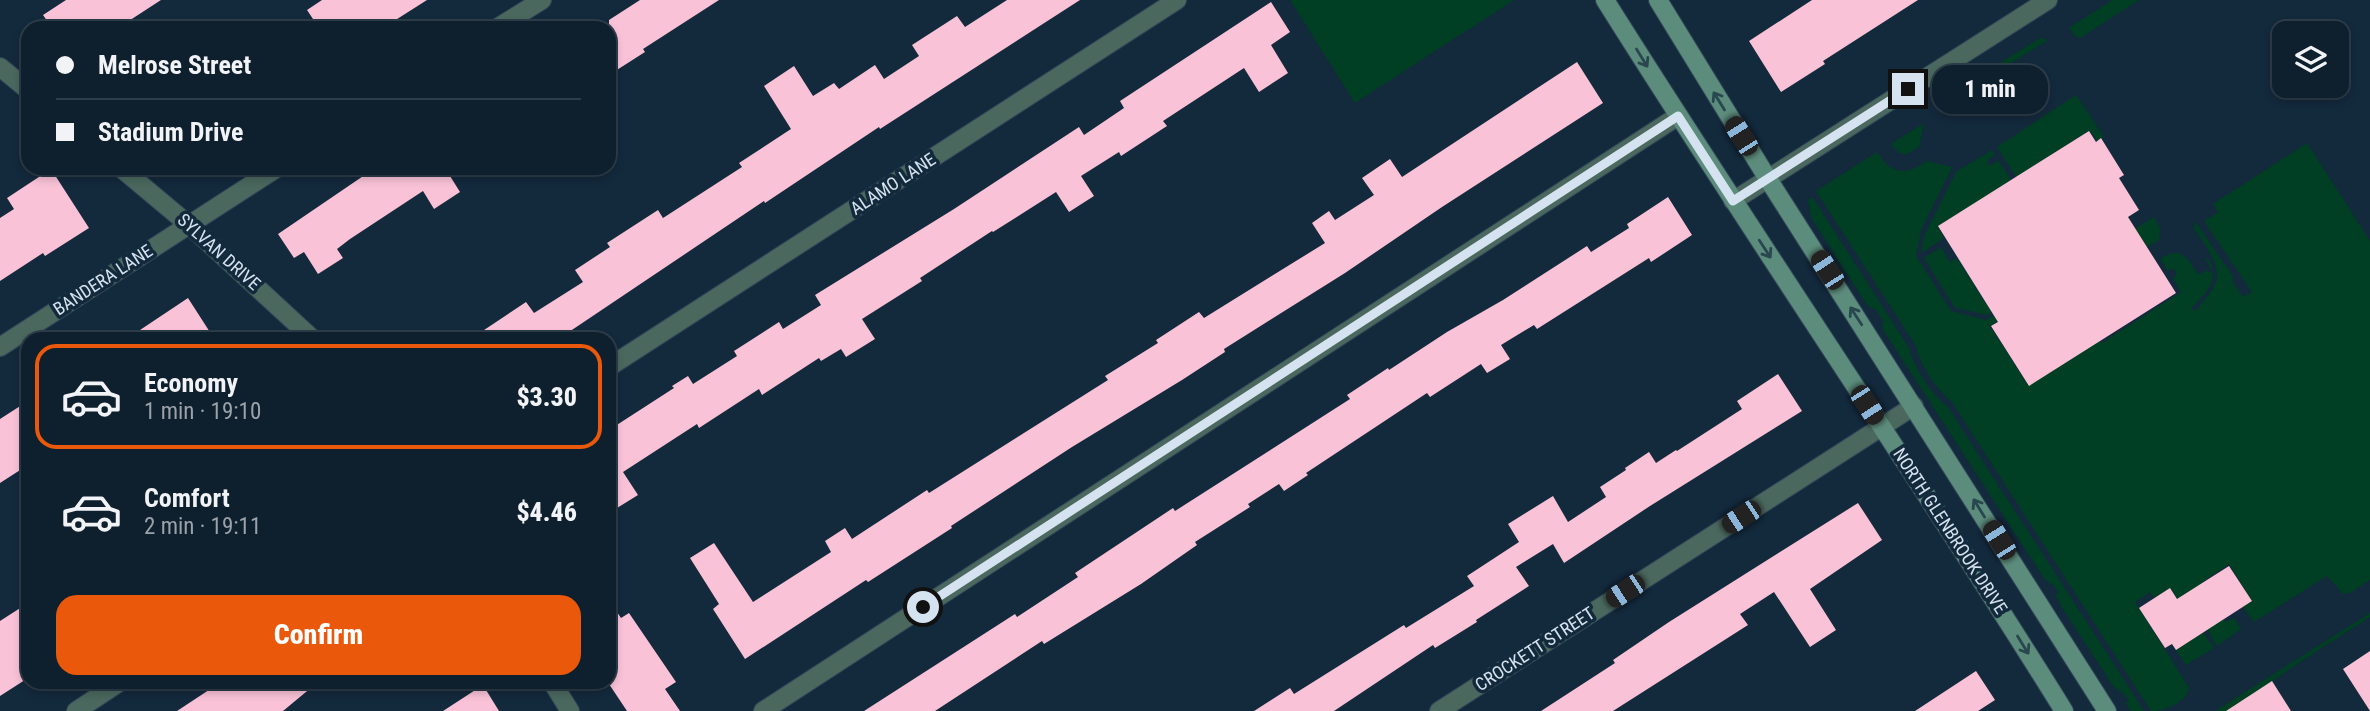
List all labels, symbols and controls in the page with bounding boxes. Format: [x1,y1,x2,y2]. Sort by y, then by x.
map controls [2272,21,2349,98]
button: layers [2272,21,2349,98]
one-way arrow [1635,47,1649,67]
text: Melrose Street [98,50,251,80]
callout: 1 min [1932,64,2048,114]
route end [1892,73,1924,105]
text: 1 min [1964,76,2016,103]
one-way arrow [1712,91,1726,111]
car [1721,113,1762,159]
text: Stadium Drive [98,117,244,147]
street label: ALAMO LANE [846,148,939,219]
street label: SYLVAN DRIVE [174,209,265,294]
one-way arrow [1758,239,1772,259]
street label: BANDERA LANE [49,240,156,319]
car [1807,247,1848,293]
one-way arrow [1849,307,1863,327]
icon: car [60,365,123,428]
text: Economy [144,368,238,398]
text: $3.30 [516,382,577,412]
car [1847,382,1888,428]
text: 1 min · 19:10 [144,398,261,425]
street label: NORTH GLENBROOK DRIVE [1889,444,2012,617]
icon: car [60,480,123,543]
text: Comfort [144,483,230,513]
text: $4.46 [516,497,577,527]
car [1718,497,1765,537]
one-way arrow [1971,499,1985,519]
text: 2 min · 19:11 [144,513,261,540]
car [1979,517,2020,563]
car [1602,571,1649,611]
route start [907,591,939,623]
button: Confirm [56,595,581,675]
street label: CROCKETT STREET [1471,602,1598,695]
one-way arrow [2016,634,2030,654]

